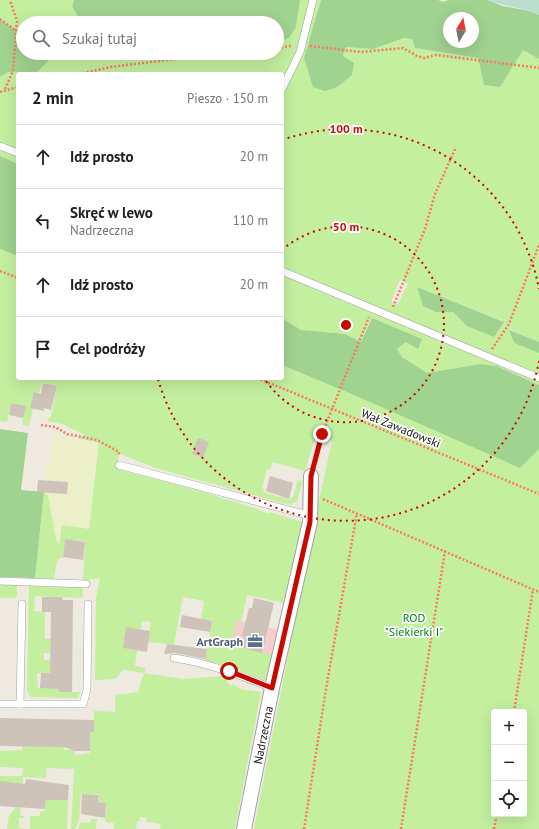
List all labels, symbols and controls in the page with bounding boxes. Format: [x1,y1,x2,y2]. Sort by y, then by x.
north arrow [443,12,479,48]
search box [16,16,284,60]
icon: search [30,27,52,49]
text: Szukaj tutaj [62,29,137,48]
text: 2 min [32,87,73,109]
text: Pieszo · 150 m [187,90,268,107]
text: 100 m [329,121,363,136]
icon: ahead [32,146,54,168]
text: Idź prosto [70,147,134,166]
text: 20 m [240,148,268,165]
text: Skręć w lewo [70,203,153,222]
icon: left [32,210,54,232]
text: 110 m [233,212,268,229]
text: 50 m [333,219,359,234]
text: Nadrzeczna [70,222,134,239]
icon: ahead [32,274,54,296]
text: Idź prosto [70,275,134,294]
text: 20 m [240,276,268,293]
centre of rings [339,318,353,332]
icon: arrive [32,338,54,360]
text: Cel podróży [70,339,145,358]
street label: Wał Zawadowski [359,405,443,451]
route end [313,425,331,443]
park label: ROD "Siekierki I" [385,610,443,639]
office icon: ArtGraph [246,632,264,650]
place label: ArtGraph [196,634,243,649]
route start [220,662,238,680]
street label: Nadrzeczna [250,705,276,765]
map controls [491,709,527,817]
button: + [491,709,527,745]
button: − [491,745,527,781]
button: locate [491,781,527,817]

